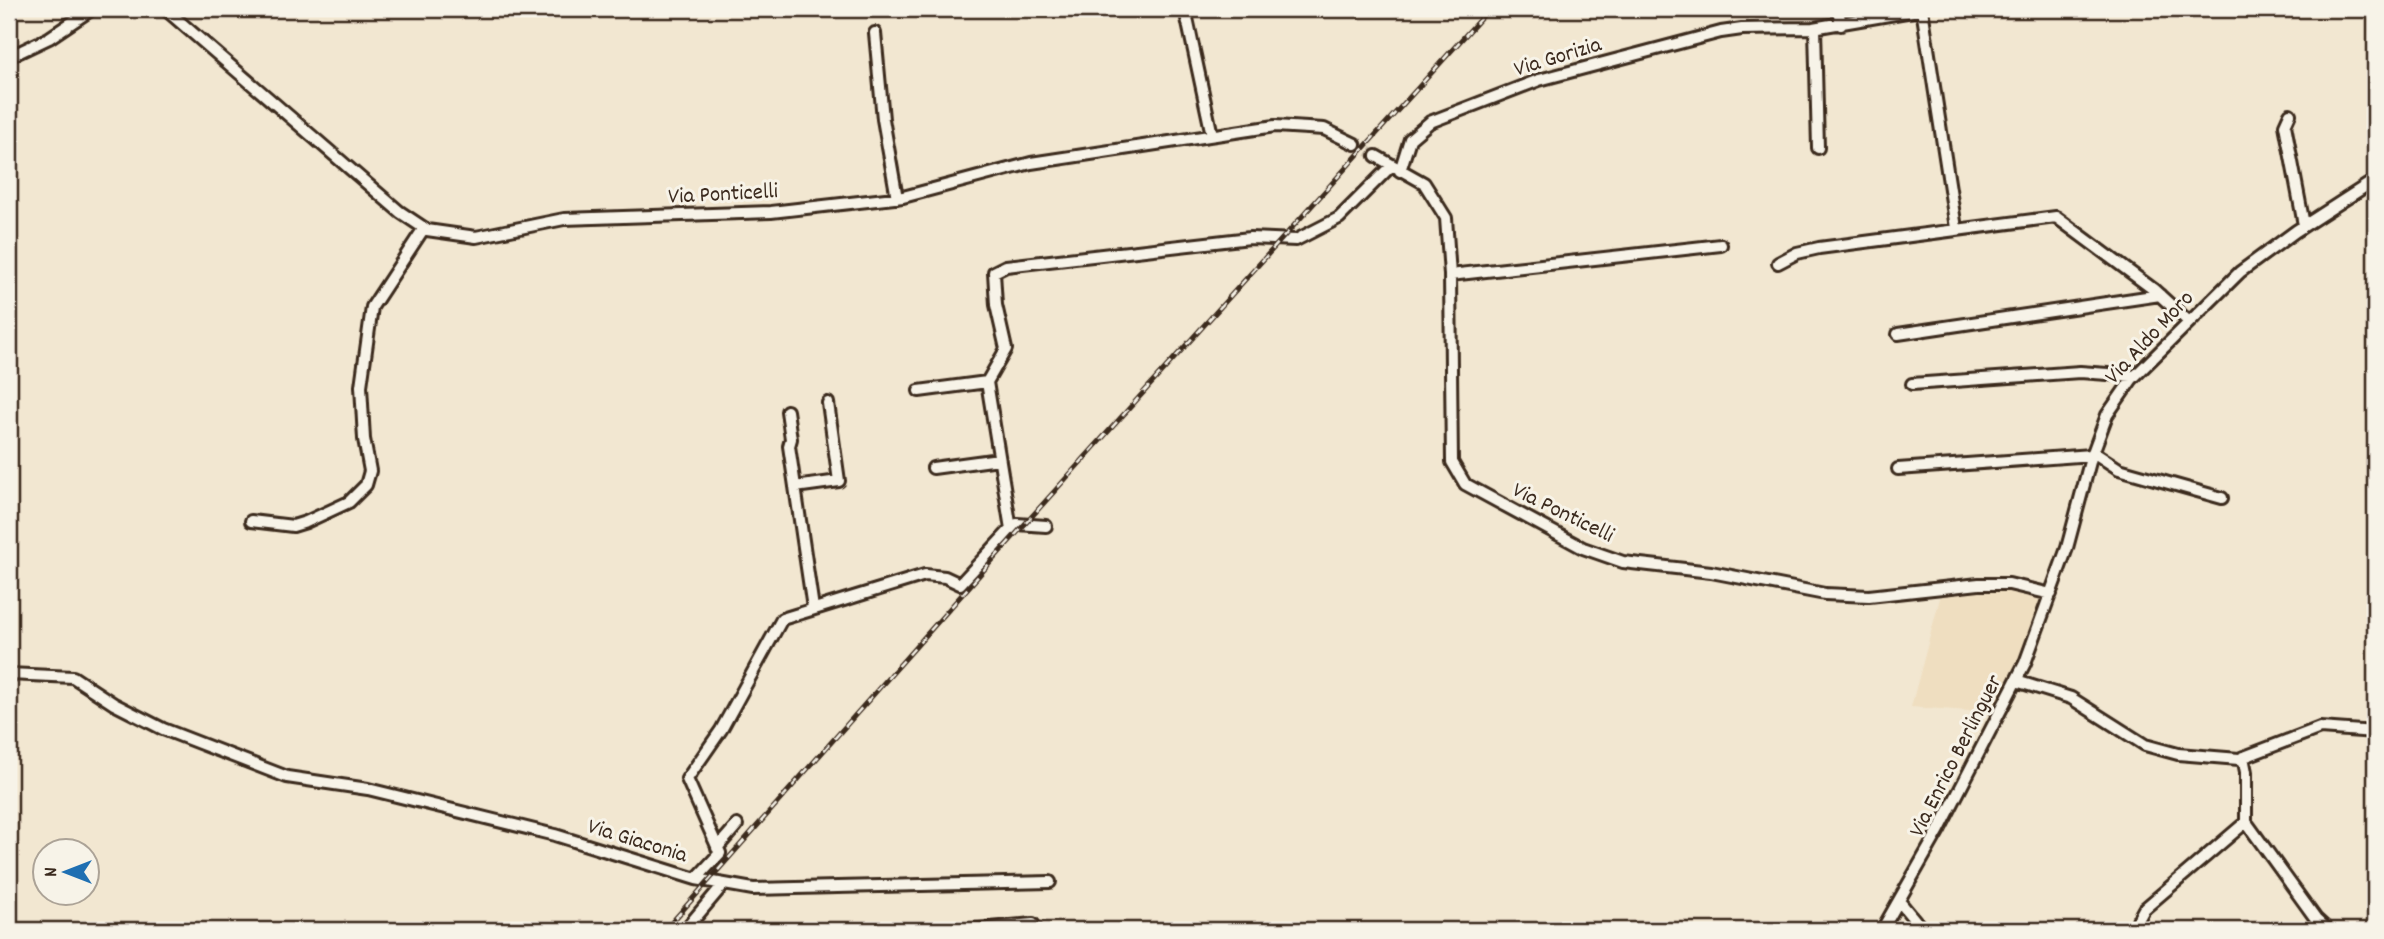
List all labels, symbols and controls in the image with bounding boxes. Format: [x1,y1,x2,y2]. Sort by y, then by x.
street label: Via Gorizia [1510,29,1607,87]
street label: Via Ponticelli [667,176,779,215]
street label: Via Aldo Moro [2098,284,2203,393]
street label: Via Ponticelli [1506,475,1619,553]
street label: Via Enrico Berlinguer [1902,669,2013,844]
street label: Via Giaconia [583,812,692,874]
north arrow [32,838,102,908]
text: N [39,867,66,877]

